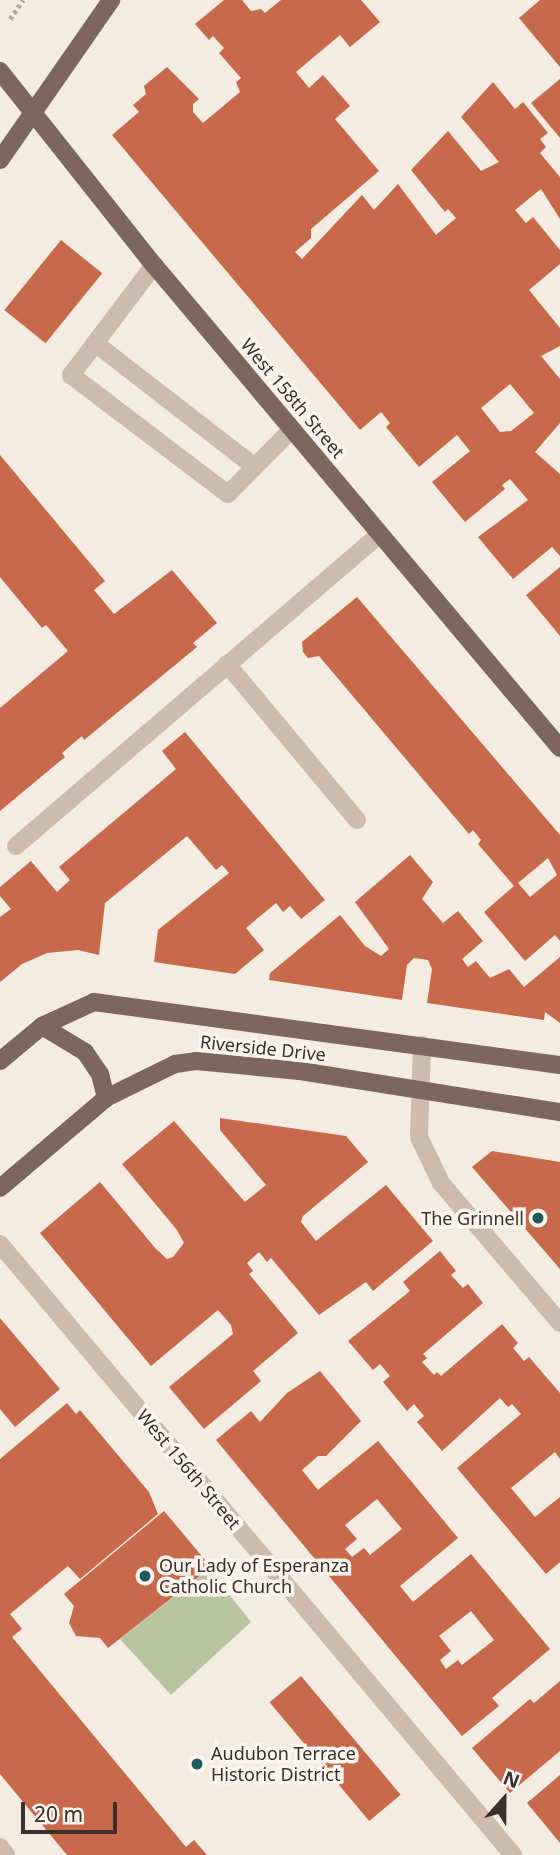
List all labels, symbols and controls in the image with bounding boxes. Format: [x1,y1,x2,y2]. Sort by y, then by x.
street label: West 158th Street [237,334,349,462]
street label: Riverside Drive [199,1031,327,1065]
place label: The Grinnell [421,1207,524,1229]
marker: The Grinnell [530,1210,546,1226]
street label: West 156th Street [133,1405,245,1533]
place label: Our Lady of Esperanza Catholic Church [159,1555,349,1598]
marker: Our Lady of Esperanza Catholic Church [137,1568,153,1584]
place label: Audubon Terrace Historic District [211,1743,356,1786]
marker: Audubon Terrace Historic District [189,1756,205,1772]
north arrow [469,1764,539,1834]
text: N [500,1764,523,1794]
scale bar [24,1788,121,1832]
text: 20 m [34,1800,83,1828]

